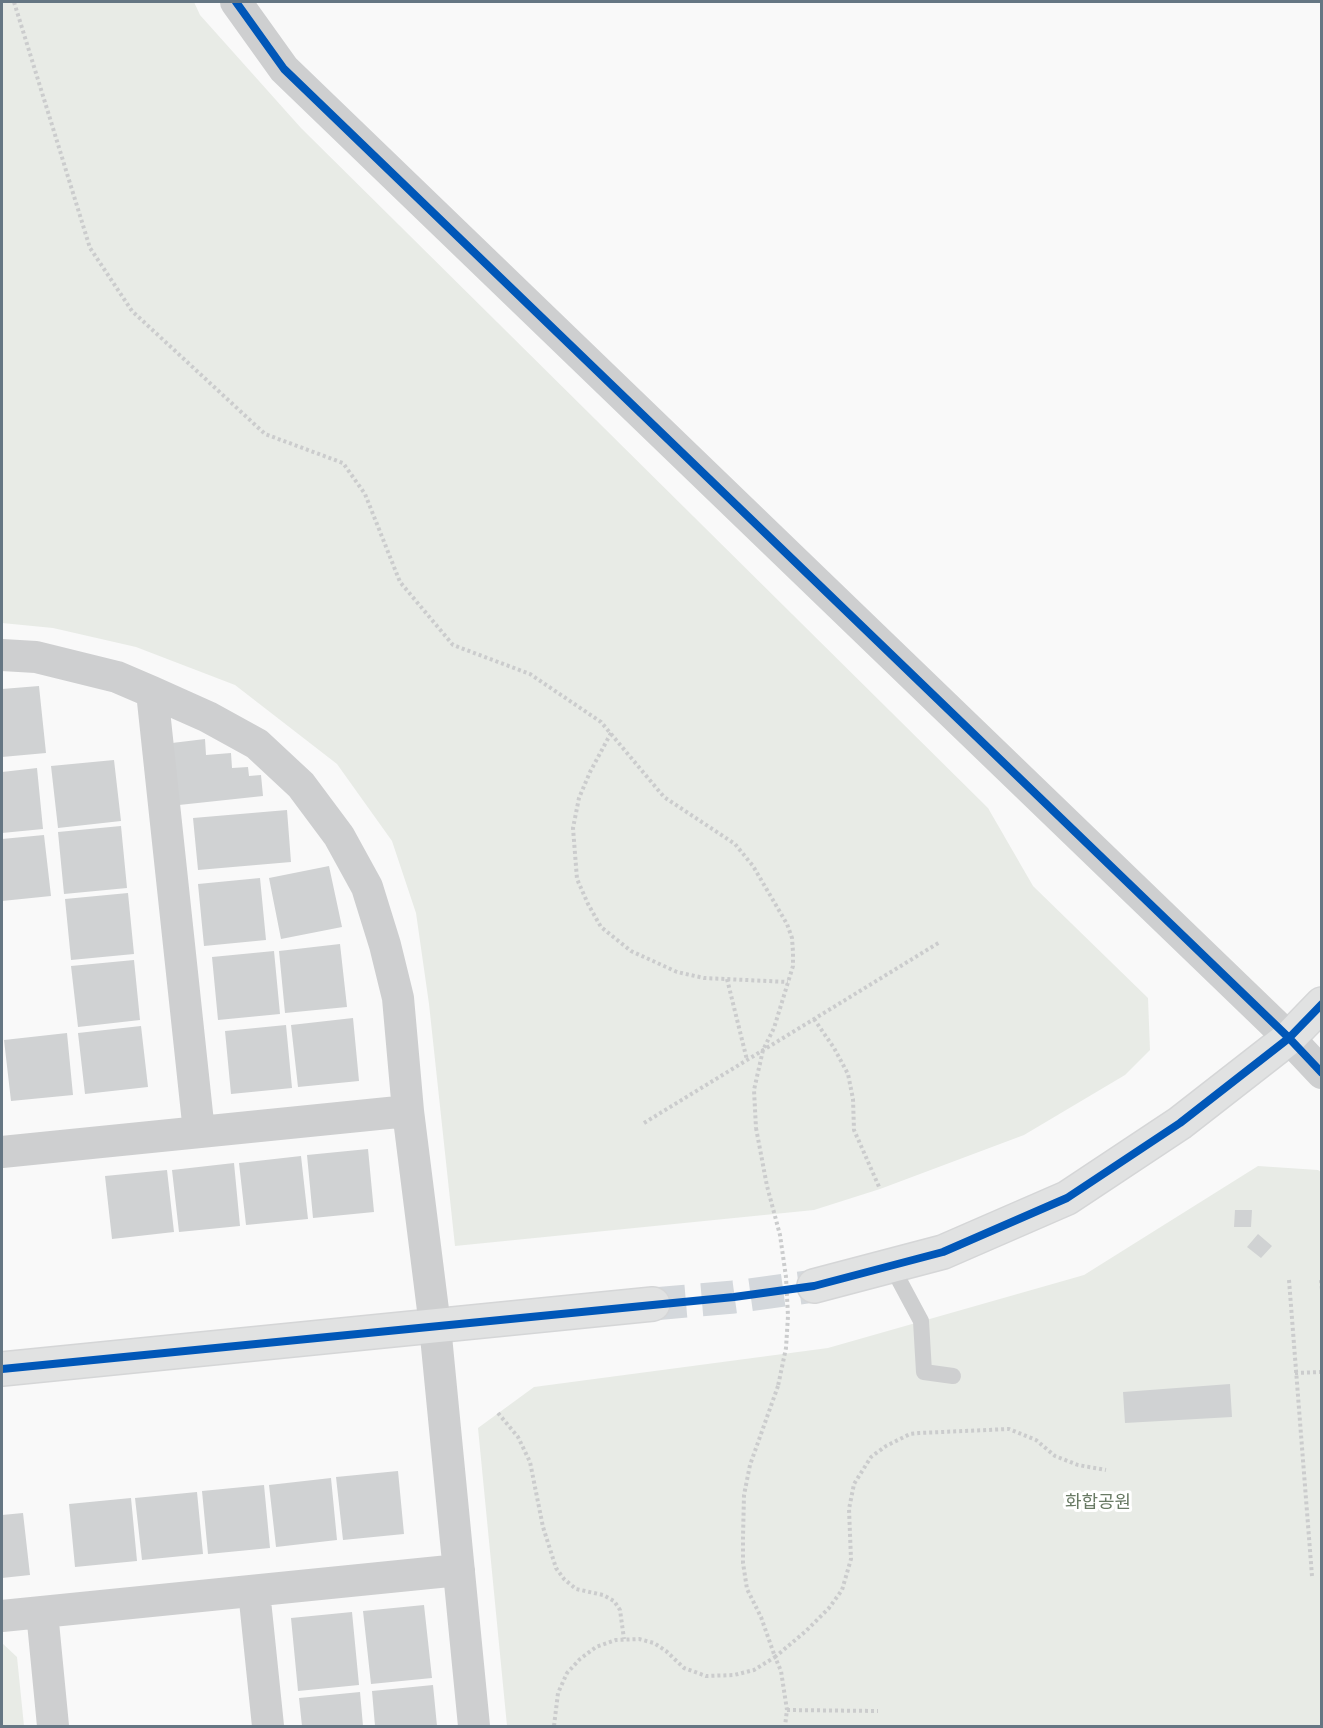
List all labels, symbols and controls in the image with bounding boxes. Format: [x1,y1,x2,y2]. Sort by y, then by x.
park label: 화합공원 [1065,1492,1131,1514]

